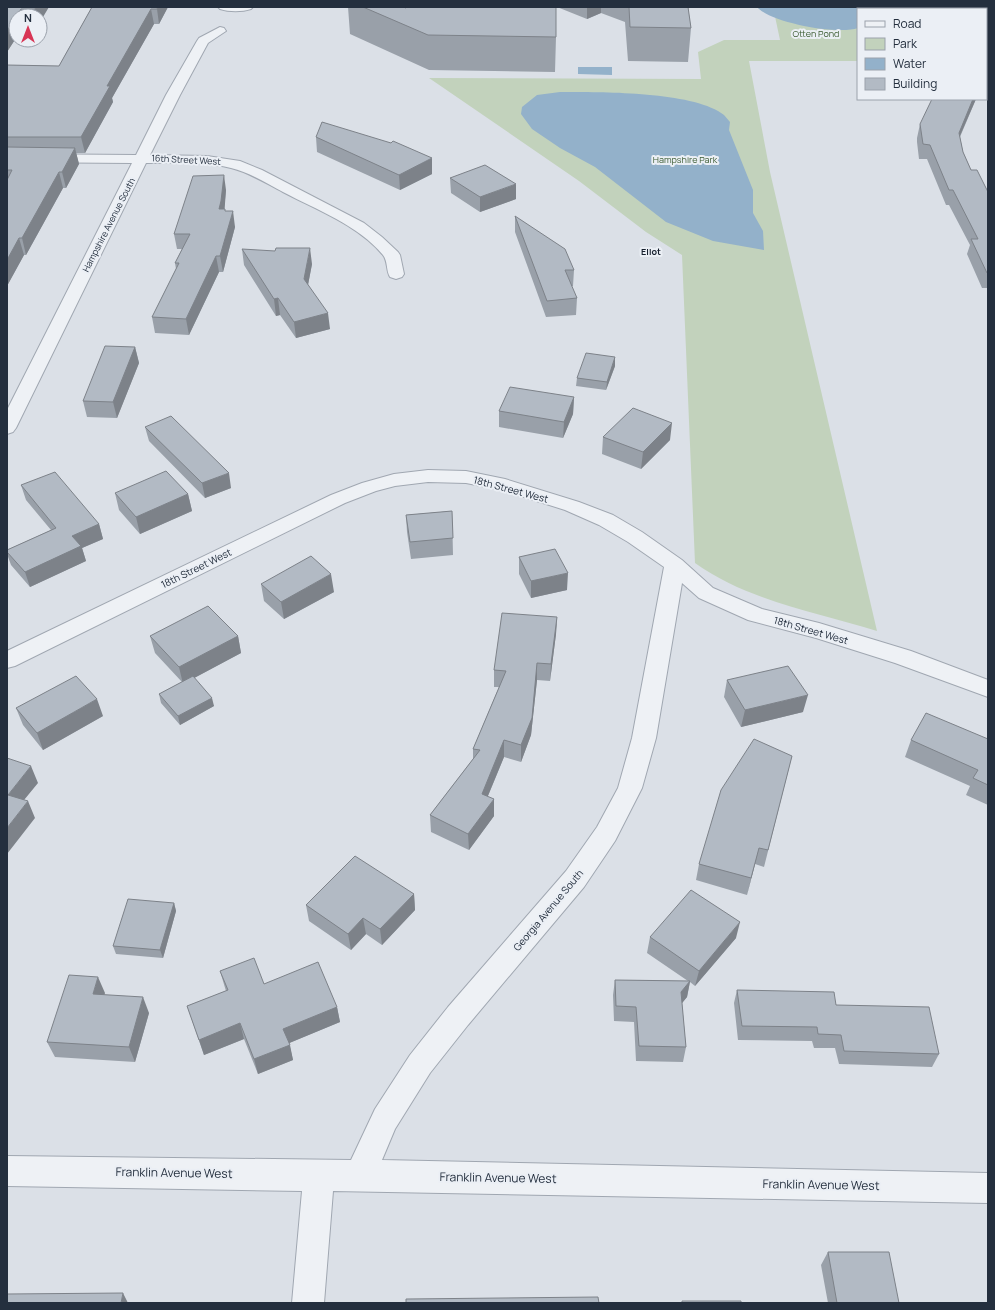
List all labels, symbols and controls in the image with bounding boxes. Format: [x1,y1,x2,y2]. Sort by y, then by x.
north arrow [8,8,48,48]
legend [857,8,987,100]
text: N [24,10,32,25]
text: Road [893,15,921,32]
park label: Otten Pond [793,27,839,40]
text: Park [893,35,918,52]
text: Water [893,55,927,72]
text: Building [893,75,937,92]
street label: 16th Street West [151,151,221,168]
park label: Hampshire Park [653,153,718,166]
street label: Hampshire Avenue South [79,175,138,274]
district label: Eliot [641,245,661,258]
street label: 18th Street West [472,472,550,506]
street label: 18th Street West [158,545,234,591]
street label: 18th Street West [772,613,850,647]
street label: Georgia Avenue South [510,866,586,954]
street label: Franklin Avenue West [115,1163,233,1182]
street label: Franklin Avenue West [439,1168,557,1187]
street label: Franklin Avenue West [762,1175,880,1194]

